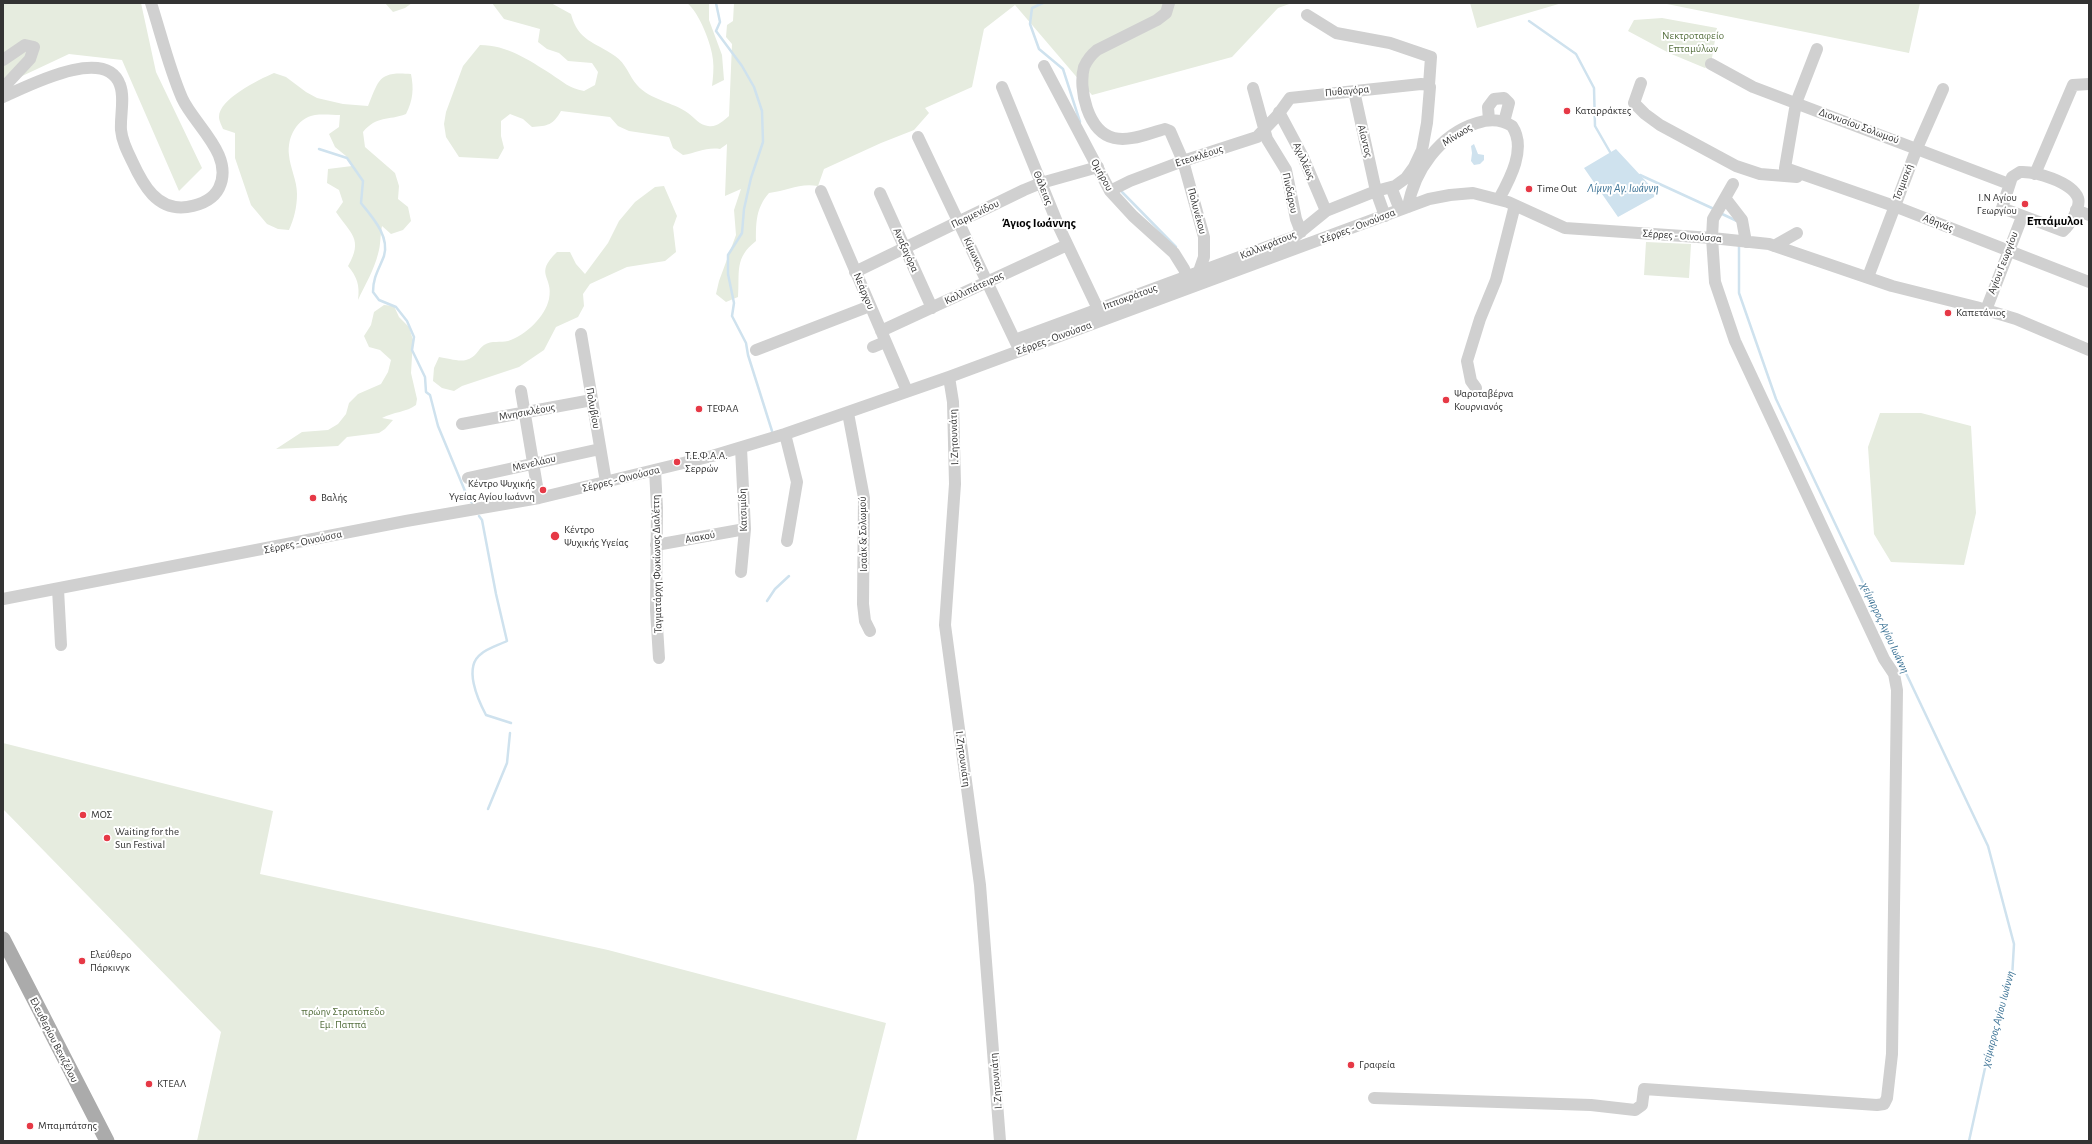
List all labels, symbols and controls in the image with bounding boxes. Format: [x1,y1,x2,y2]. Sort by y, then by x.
park label: Νεκτροταφείο Επταμύλων [1662,29,1724,55]
street label: Πυθαγόρα [1324,82,1370,100]
place label: Καταρράκτες [1575,104,1631,118]
street label: Διονυσίου Σολωμού [1817,105,1901,147]
marker: Καταρράκτες [1562,106,1572,116]
street label: Μίνωος [1440,121,1474,149]
street label: Αίαντος [1355,123,1375,159]
street label: Αχιλλέως [1290,140,1318,182]
street label: Ετεοκλέους [1174,142,1224,170]
street label: Ομήρου [1088,157,1116,193]
street label: Τσιμισκή [1890,162,1916,202]
street label: Θάλειας [1030,169,1056,207]
street label: Πινδάρου [1279,172,1301,214]
water label: Λίμνη Αγ. Ιωάννη [1587,181,1659,195]
place label: Time Out [1537,182,1577,196]
marker: Time Out [1524,184,1534,194]
street label: Πολυνέκου [1184,186,1210,236]
place label: Ι.Ν Αγίου Γεωργίου [1977,191,2017,217]
street label: Παρμενίδου [949,197,1001,231]
marker: Ι.Ν Αγίου Γεωργίου [2020,199,2030,209]
street label: Σέρρες - Οινούσσα [1319,206,1397,246]
street label: Αθηνάς [1921,211,1955,235]
district label: Επτάμυλοι [2027,213,2083,229]
district label: Άγιος Ιωάννης [1002,215,1076,231]
street label: Αναξαγόρα [890,226,922,274]
street label: Σέρρες - Οινούσσα [1642,227,1722,245]
street label: Καλλικράτους [1238,228,1298,262]
street label: Αγίου Γεωργίου [1985,230,2021,296]
street label: Κίμωνος [960,235,988,273]
street label: Καλλιπάτειρας [942,269,1006,307]
street label: Νεάρχου [850,271,878,311]
street label: Ιπποκράτους [1101,281,1159,313]
place label: Καπετάνιος [1956,306,2006,320]
marker: Καπετάνιος [1943,308,1953,318]
street label: Σέρρες - Οινούσσα [1014,318,1094,358]
street label: Πολυβίου [583,386,603,430]
place label: Ψαροταβέρνα Κουρνιανός [1454,387,1513,413]
marker: Ψαροταβέρνα Κουρνιανός [1441,395,1451,405]
street label: Μνησικλέους [498,401,556,423]
place label: ΤΕΦΑΑ [707,402,739,416]
marker: ΤΕΦΑΑ [694,404,704,414]
street label: Ι. Ζητουνιάτη [946,409,962,465]
place label: Τ.Ε.Φ.Α.Α. Σερρών [685,449,728,475]
street label: Μενελάου [511,452,557,474]
marker: Τ.Ε.Φ.Α.Α. Σερρών [672,457,682,467]
street label: Σέρρες - Οινούσσα [581,463,661,495]
place label: Κέντρο Ψυχικής Υγείας Αγίου Ιωάννη [449,477,535,503]
marker: Κέντρο Ψυχικής Υγείας Αγίου Ιωάννη [538,485,548,495]
street label: Κατσιμίδη [736,488,750,532]
place label: Βαλής [321,491,347,505]
marker: Βαλής [308,493,318,503]
street label: Ταγματάρχη Φωκίωνος Διαλέττη [649,495,665,633]
street label: Ισαάκ & Σολωμού [856,496,870,572]
place label: Κέντρο Ψυχικής Υγείας [564,523,629,549]
street label: Σέρρες - Οινούσσα [263,527,343,557]
street label: Αιακού [684,528,716,546]
marker: Κέντρο Ψυχικής Υγείας [549,530,561,542]
water label: χείμαρρος Αγίου Ιωάννη [1858,580,1912,676]
street label: Ι. Ζητουνιάτη [953,730,973,788]
place label: ΜΟΣ [91,808,112,822]
marker: ΜΟΣ [78,810,88,820]
place label: Waiting for the Sun Festival [115,825,179,851]
marker: Waiting for the Sun Festival [102,833,112,843]
place label: Ελεύθερο Πάρκινγκ [90,948,131,974]
marker: Ελεύθερο Πάρκινγκ [77,956,87,966]
water label: χείμαρρος Αγίου Ιωάννη [1978,969,2018,1069]
street label: Ελευθερίου Βενιζέλου [27,995,81,1085]
park label: πρώην Στρατόπεδο Εμ. Παππά [301,1005,385,1031]
street label: Ι. Ζητουνιάτη [987,1052,1005,1110]
place label: Γραφεία [1359,1058,1395,1072]
marker: Γραφεία [1346,1060,1356,1070]
place label: ΚΤΕΑΛ [157,1077,186,1091]
marker: ΚΤΕΑΛ [144,1079,154,1089]
place label: Μπαμπάτσης [38,1119,97,1133]
marker: Μπαμπάτσης [25,1121,35,1131]

